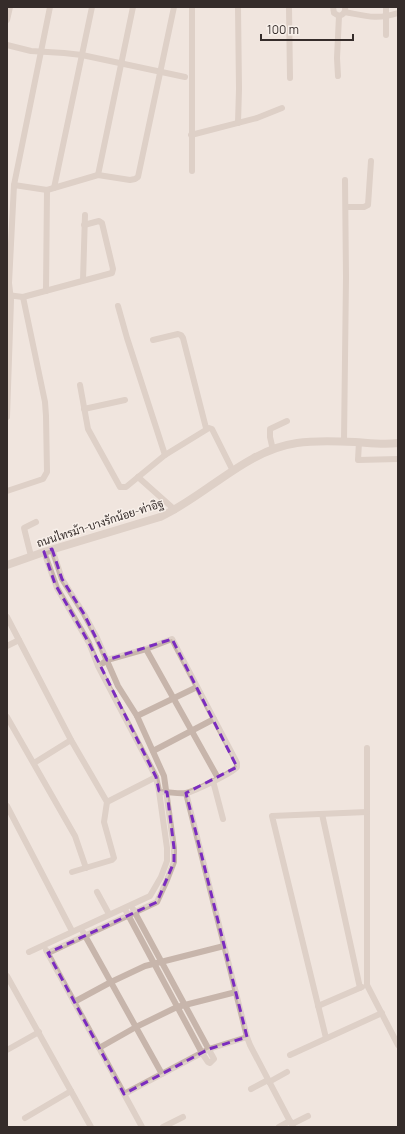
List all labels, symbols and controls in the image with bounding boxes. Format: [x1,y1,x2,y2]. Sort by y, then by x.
scale bar [261,16,353,42]
text: 100 m [267,21,299,38]
street label: ถนนไทรม้า-บางรักน้อย-ท่าอิฐ [35,495,165,551]

